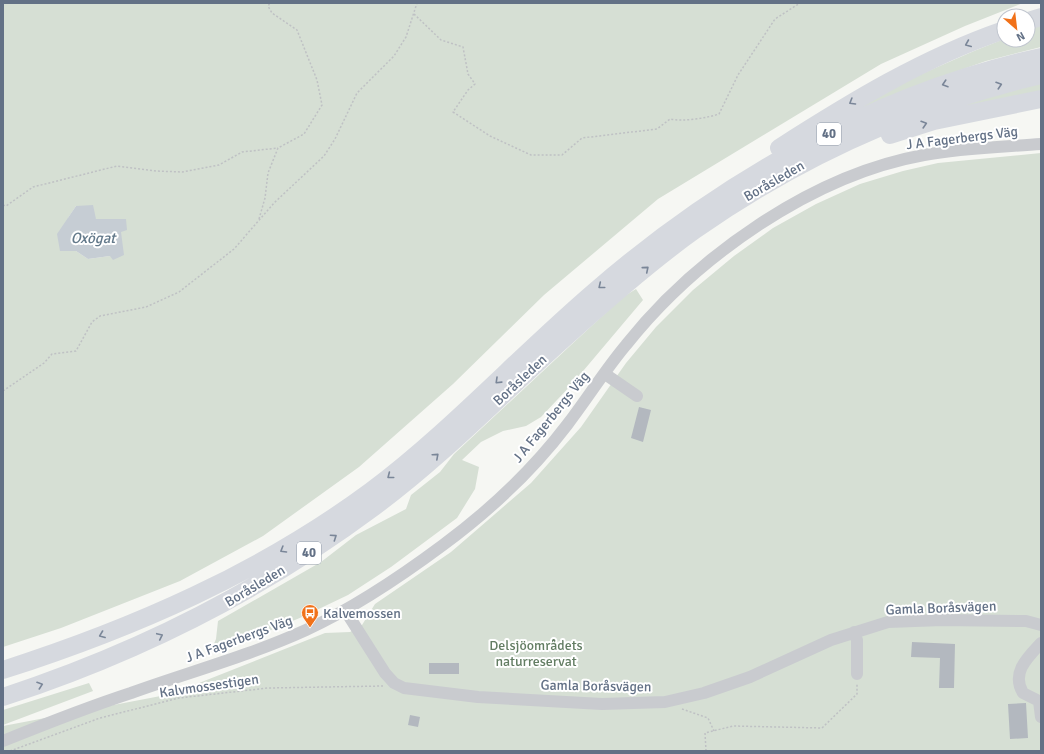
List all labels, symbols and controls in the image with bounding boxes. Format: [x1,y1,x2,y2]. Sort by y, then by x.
north arrow [996,8,1036,48]
text: N [1014,29,1027,44]
one-way arrow [964,39,971,47]
one-way arrow [942,79,949,88]
one-way arrow [995,81,1002,90]
one-way arrow [849,97,856,105]
one-way arrow [920,120,927,129]
road number: 40 [817,123,841,145]
street label: J A Fagerbergs Väg [905,123,1019,153]
street label: Boråsleden [741,157,807,205]
water label: Oxögat [71,229,117,247]
one-way arrow [641,266,648,273]
one-way arrow [598,281,605,288]
street label: Boråsleden [490,351,550,409]
street label: J A Fagerbergs Väg [509,368,593,466]
one-way arrow [495,376,503,383]
one-way arrow [431,454,438,461]
one-way arrow [387,471,394,478]
one-way arrow [330,534,337,541]
road number: 40 [297,542,321,564]
one-way arrow [280,545,287,552]
street label: Boråsleden [222,561,288,611]
street label: Gamla Boråsvägen [885,598,997,618]
bus stop icon: Kalvemossen [300,603,320,628]
place label: Kalvemossen [323,605,401,622]
street label: J A Fagerbergs Väg [183,612,295,666]
one-way arrow [99,631,106,639]
one-way arrow [156,633,164,641]
park label: Delsjöområdets naturreservat [489,637,583,670]
street label: Kalvmossestigen [158,671,260,701]
street label: Gamla Boråsvägen [540,677,652,695]
one-way arrow [36,681,43,689]

